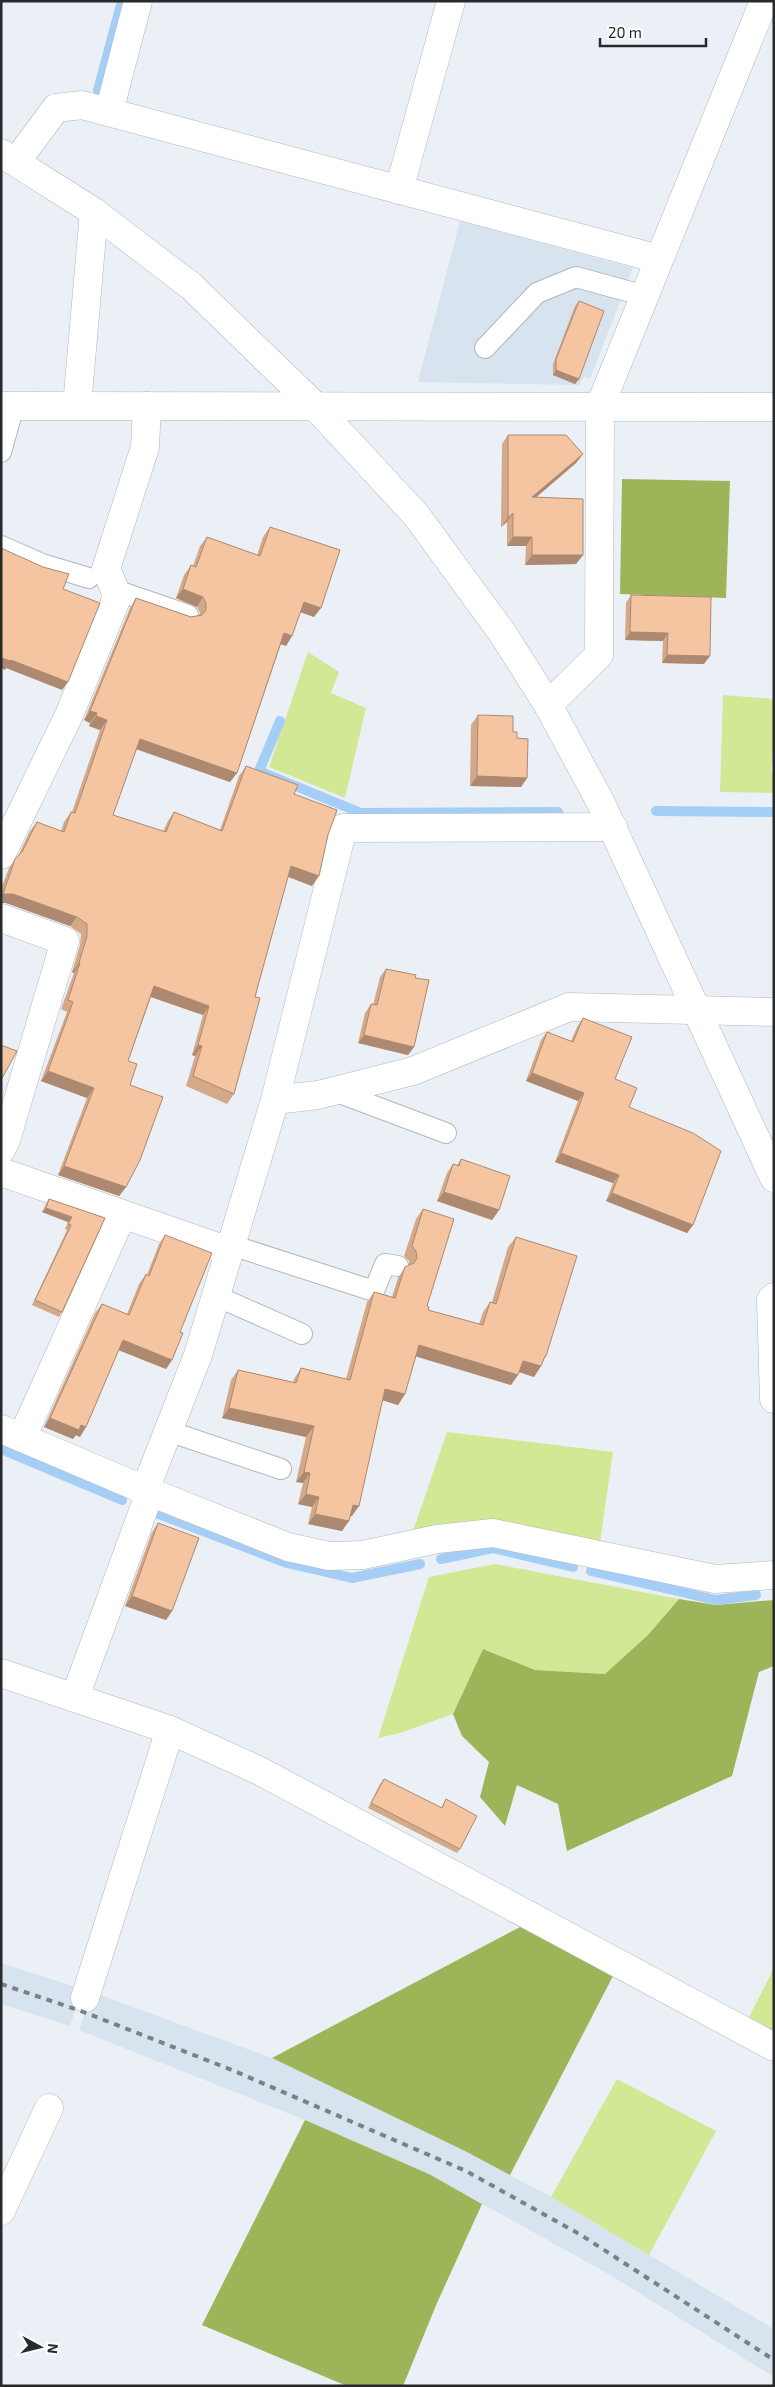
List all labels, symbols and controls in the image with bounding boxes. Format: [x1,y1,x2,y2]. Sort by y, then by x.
scale bar [600,15,706,47]
text: 20 m [608,23,642,41]
north arrow [15,2322,65,2372]
text: N [44,2343,62,2355]

